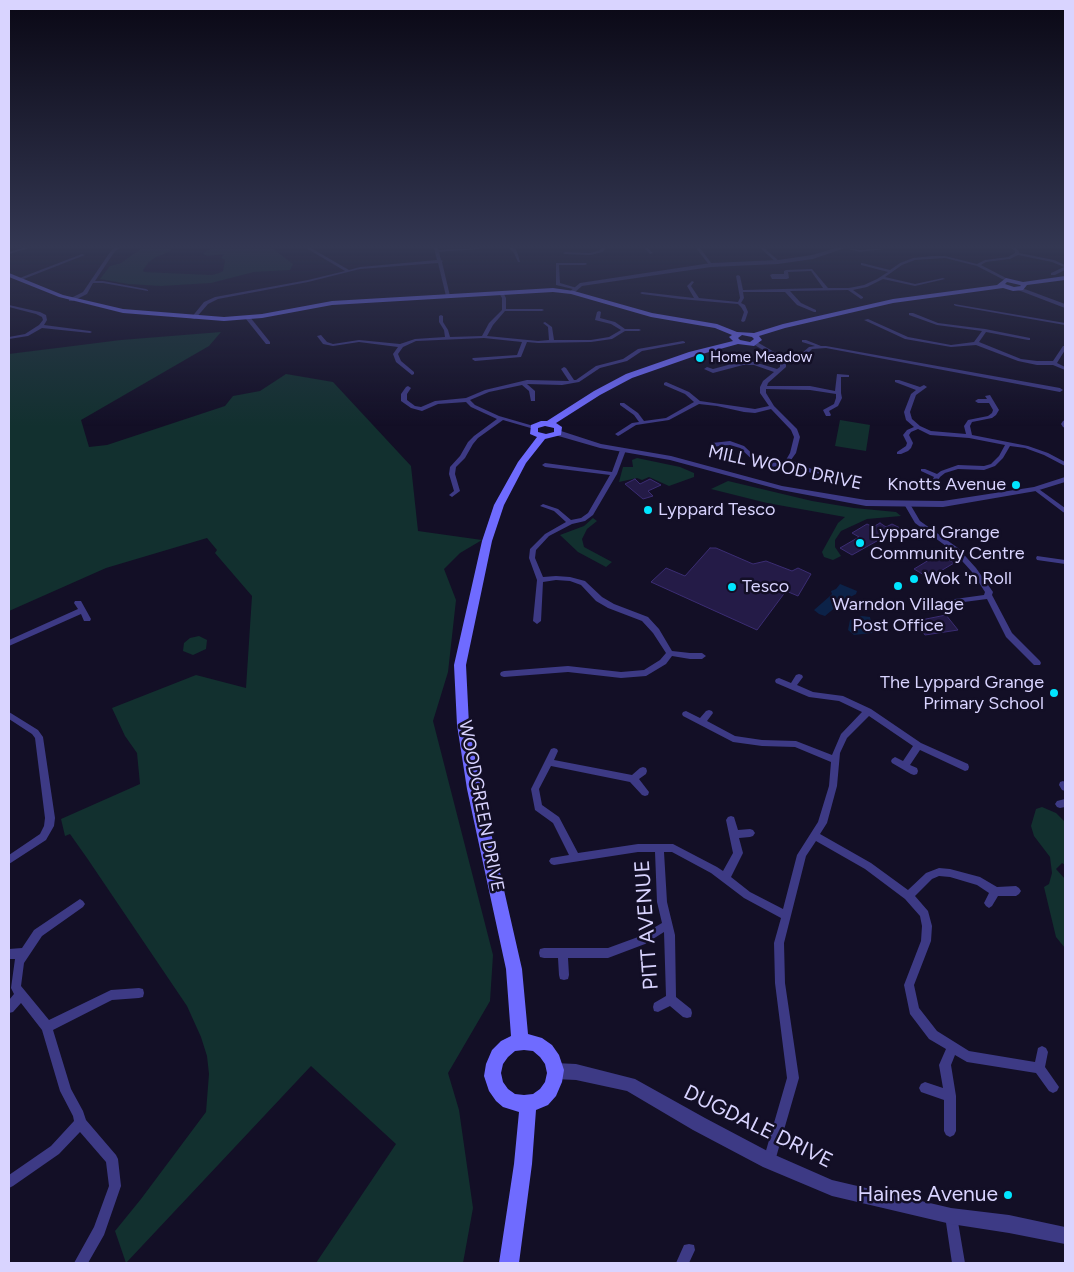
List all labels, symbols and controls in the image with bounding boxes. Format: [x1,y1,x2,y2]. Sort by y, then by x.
place label: Home Meadow [710,349,812,367]
marker: Home Meadow [694,352,706,364]
street label: MILL WOOD DRIVE [706,441,864,495]
place label: Knotts Avenue [887,474,1006,496]
marker: Knotts Avenue [1010,479,1022,491]
place label: Lyppard Tesco [658,499,775,521]
marker: Lyppard Tesco [642,504,654,516]
place label: Lyppard Grange Community Centre [870,522,1025,564]
marker: Lyppard Grange Community Centre [854,537,866,549]
place label: Wok 'n Roll [924,568,1012,590]
marker: Wok 'n Roll [908,573,920,585]
place label: Tesco [742,576,789,598]
marker: Warndon Village Post Office [892,580,904,592]
marker: Tesco [726,581,738,593]
place label: Warndon Village Post Office [832,594,964,636]
place label: The Lyppard Grange Primary School [880,672,1044,714]
marker: The Lyppard Grange Primary School [1048,687,1060,699]
street label: WOODGREEN DRIVE [454,719,508,893]
street label: PITT AVENUE [630,859,664,991]
street label: DUGDALE DRIVE [679,1080,837,1174]
place label: Haines Avenue [857,1182,998,1208]
marker: Haines Avenue [1002,1189,1014,1201]

